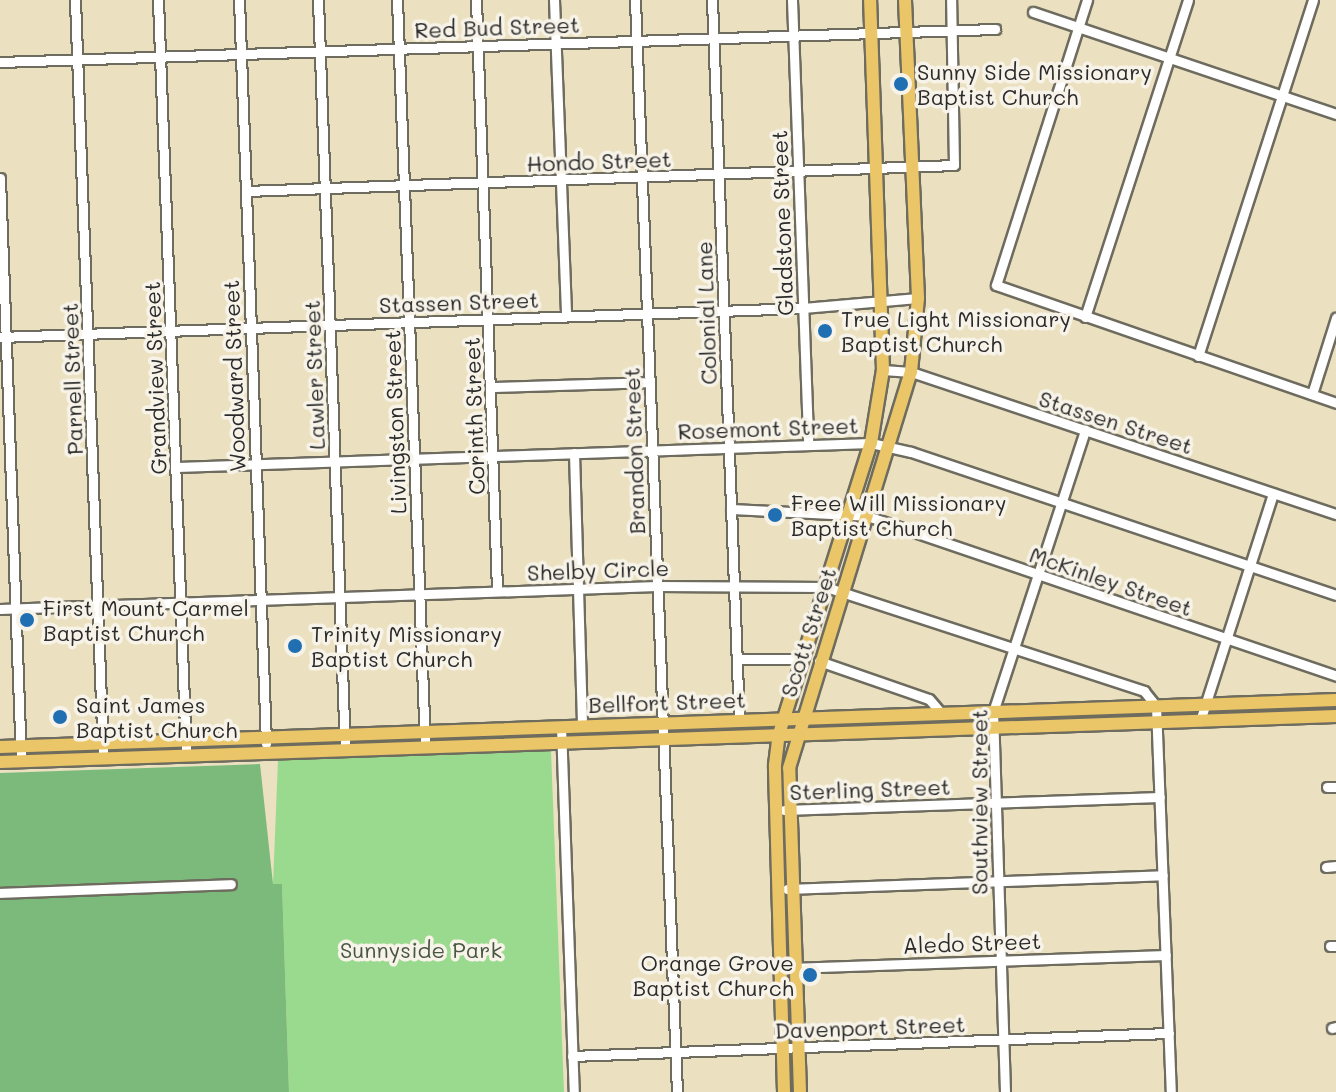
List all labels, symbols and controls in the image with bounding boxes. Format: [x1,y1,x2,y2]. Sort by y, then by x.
street label: Red Bud Street [414,11,580,43]
place label: Sunny Side Missionary Baptist Church [917,58,1152,110]
marker: Sunny Side Missionary Baptist Church [892,75,910,93]
street label: Gladstone Street [766,130,798,316]
street label: Hondo Street [526,145,672,177]
street label: Colonial Lane [690,241,722,385]
street label: Woodward Street [217,280,251,472]
street label: Grandview Street [138,281,172,475]
street label: Stassen Street [379,286,539,318]
street label: Lawler Street [298,300,330,450]
street label: Parnell Street [56,303,88,455]
place label: True Light Missionary Baptist Church [841,305,1071,356]
marker: True Light Missionary Baptist Church [816,322,834,340]
street label: Livingston Street [379,329,411,515]
street label: Corinth Street [458,337,490,495]
street label: Brandon Street [618,367,650,535]
street label: Stassen Street [1036,385,1196,459]
street label: Rosemont Street [677,412,859,444]
place label: Free Will Missionary Baptist Church [791,489,1007,540]
marker: Free Will Missionary Baptist Church [766,506,784,524]
street label: McKinley Street [1026,541,1196,621]
street label: Shelby Circle [527,554,669,586]
street label: Scott Street [775,564,841,700]
place label: First Mount Carmel Baptist Church [43,594,249,646]
marker: First Mount Carmel Baptist Church [18,611,36,629]
place label: Trinity Missionary Baptist Church [311,620,502,672]
marker: Trinity Missionary Baptist Church [286,637,304,655]
street label: Bellfort Street [588,686,746,718]
place label: Saint James Baptist Church [76,691,237,742]
marker: Saint James Baptist Church [51,708,69,726]
street label: Southview Street [966,709,992,895]
street label: Sterling Street [789,773,951,805]
street label: Aledo Street [902,927,1042,959]
park label: Sunnyside Park [340,937,502,963]
place label: Orange Grove Baptist Church [633,949,794,1000]
marker: Orange Grove Baptist Church [801,966,819,984]
street label: Davenport Street [774,1010,966,1044]

